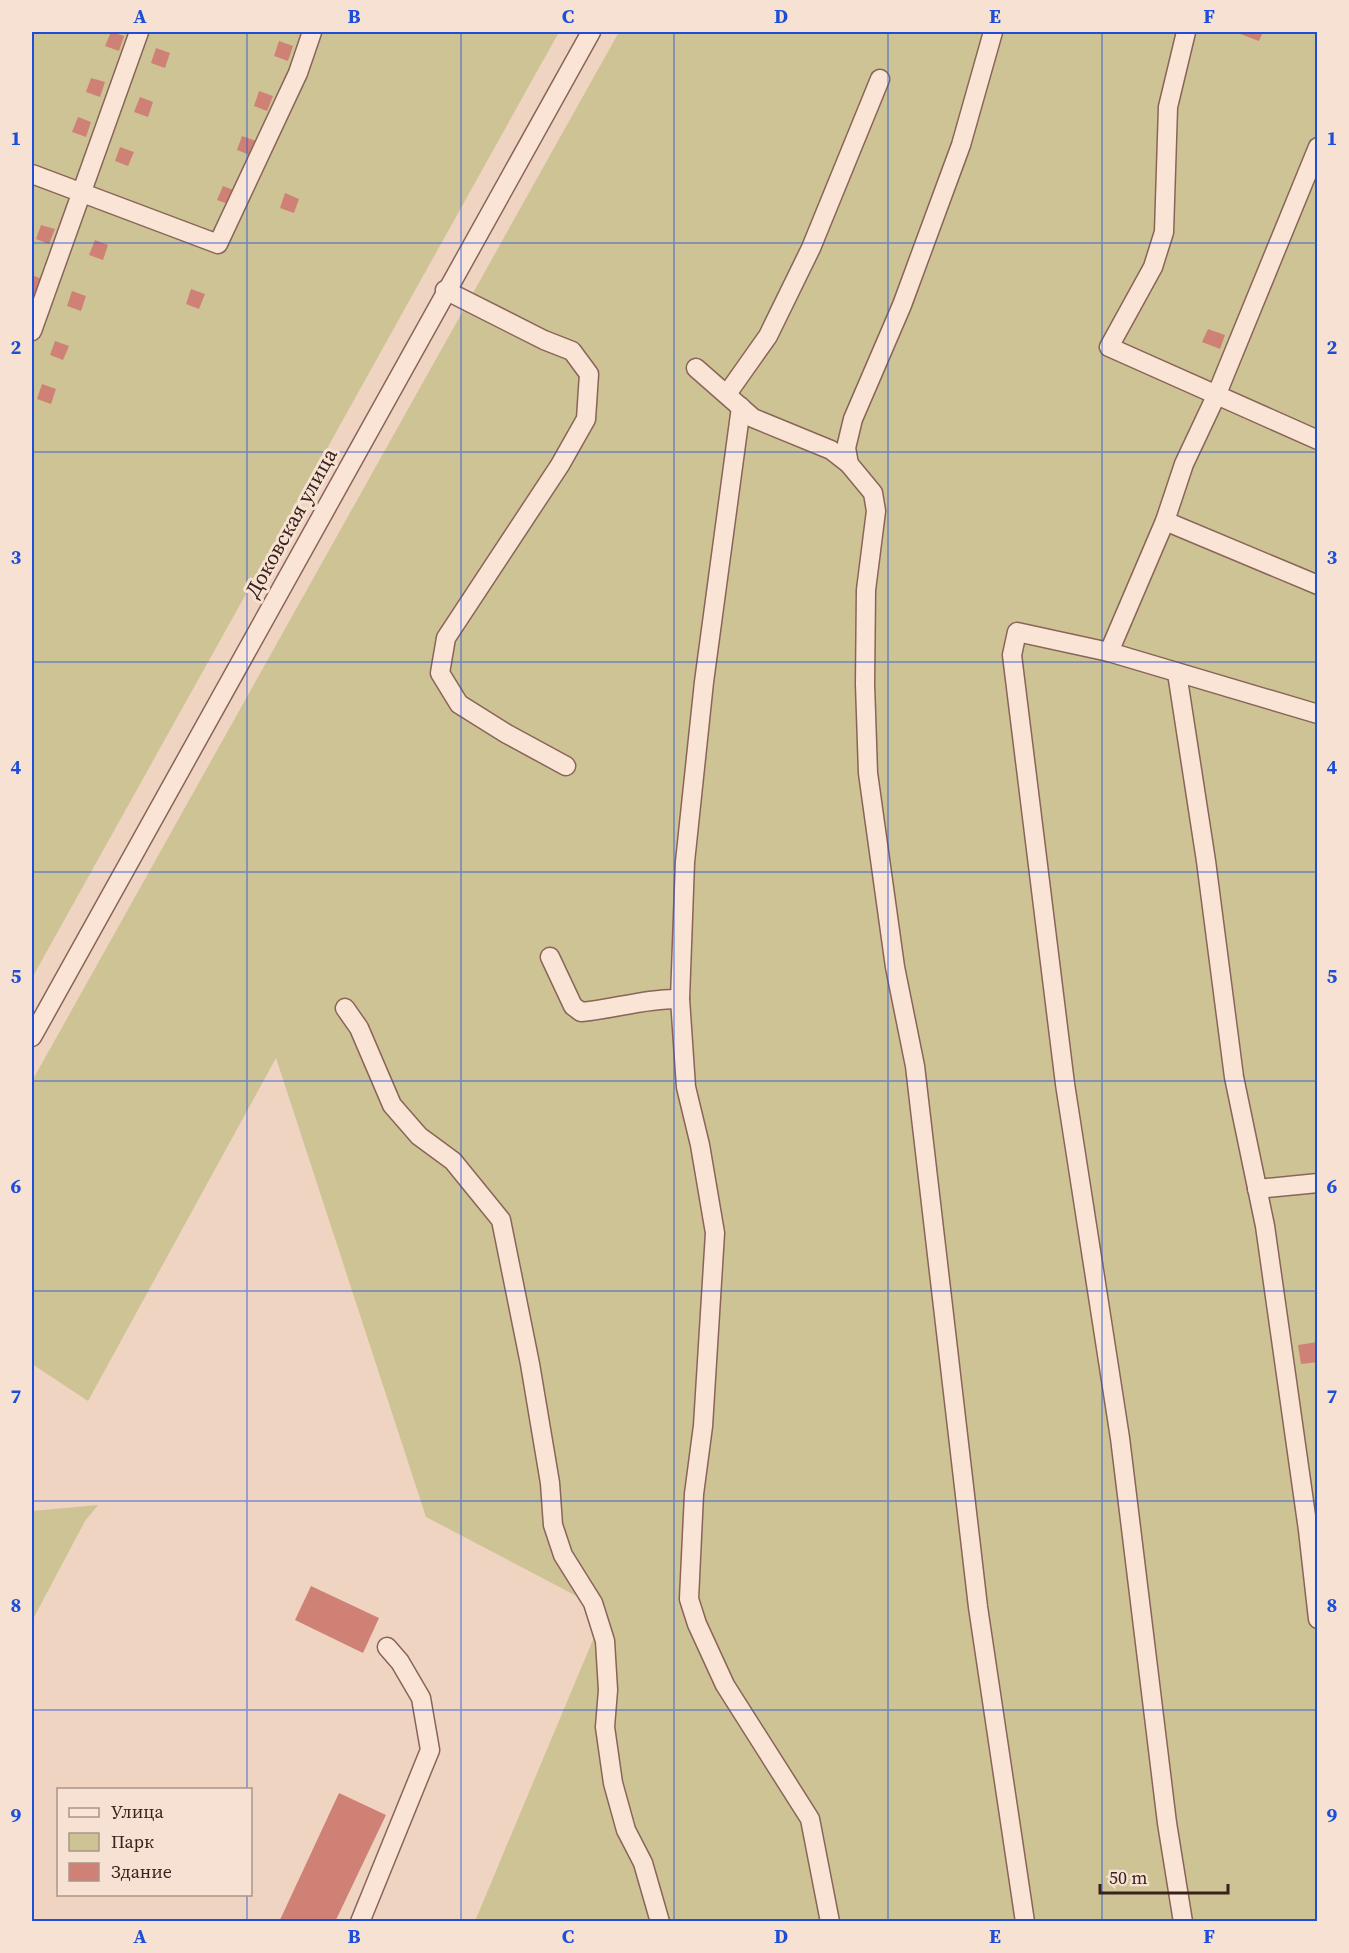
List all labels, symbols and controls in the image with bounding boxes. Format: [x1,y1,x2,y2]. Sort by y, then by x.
text: A [133,2,147,30]
text: B [347,2,361,30]
text: C [562,2,574,30]
text: D [774,2,788,30]
text: E [989,2,1001,30]
text: F [1203,2,1215,30]
text: 1 [11,124,21,152]
text: 1 [1327,124,1337,152]
text: 2 [11,333,22,361]
text: 2 [1327,333,1338,361]
street label: Доковская улица [237,443,344,603]
text: 3 [11,543,22,571]
text: 3 [1327,543,1338,571]
text: 4 [11,753,22,781]
text: 4 [1327,753,1338,781]
text: 5 [11,962,22,990]
text: 5 [1327,962,1338,990]
text: 6 [11,1172,22,1200]
text: 6 [1327,1172,1338,1200]
text: 7 [11,1382,22,1410]
text: 7 [1327,1382,1338,1410]
text: 8 [11,1591,21,1619]
text: 8 [1327,1591,1337,1619]
legend [57,1788,252,1896]
text: Улица [111,1799,164,1824]
text: 9 [11,1801,22,1829]
text: 9 [1327,1801,1338,1829]
text: Парк [111,1829,154,1854]
scale bar [1100,1857,1228,1895]
text: Здание [111,1859,172,1884]
text: 50 m [1109,1865,1147,1890]
text: A [133,1922,147,1950]
text: B [347,1922,361,1950]
text: C [562,1922,574,1950]
text: D [774,1922,788,1950]
text: E [989,1922,1001,1950]
text: F [1203,1922,1215,1950]

